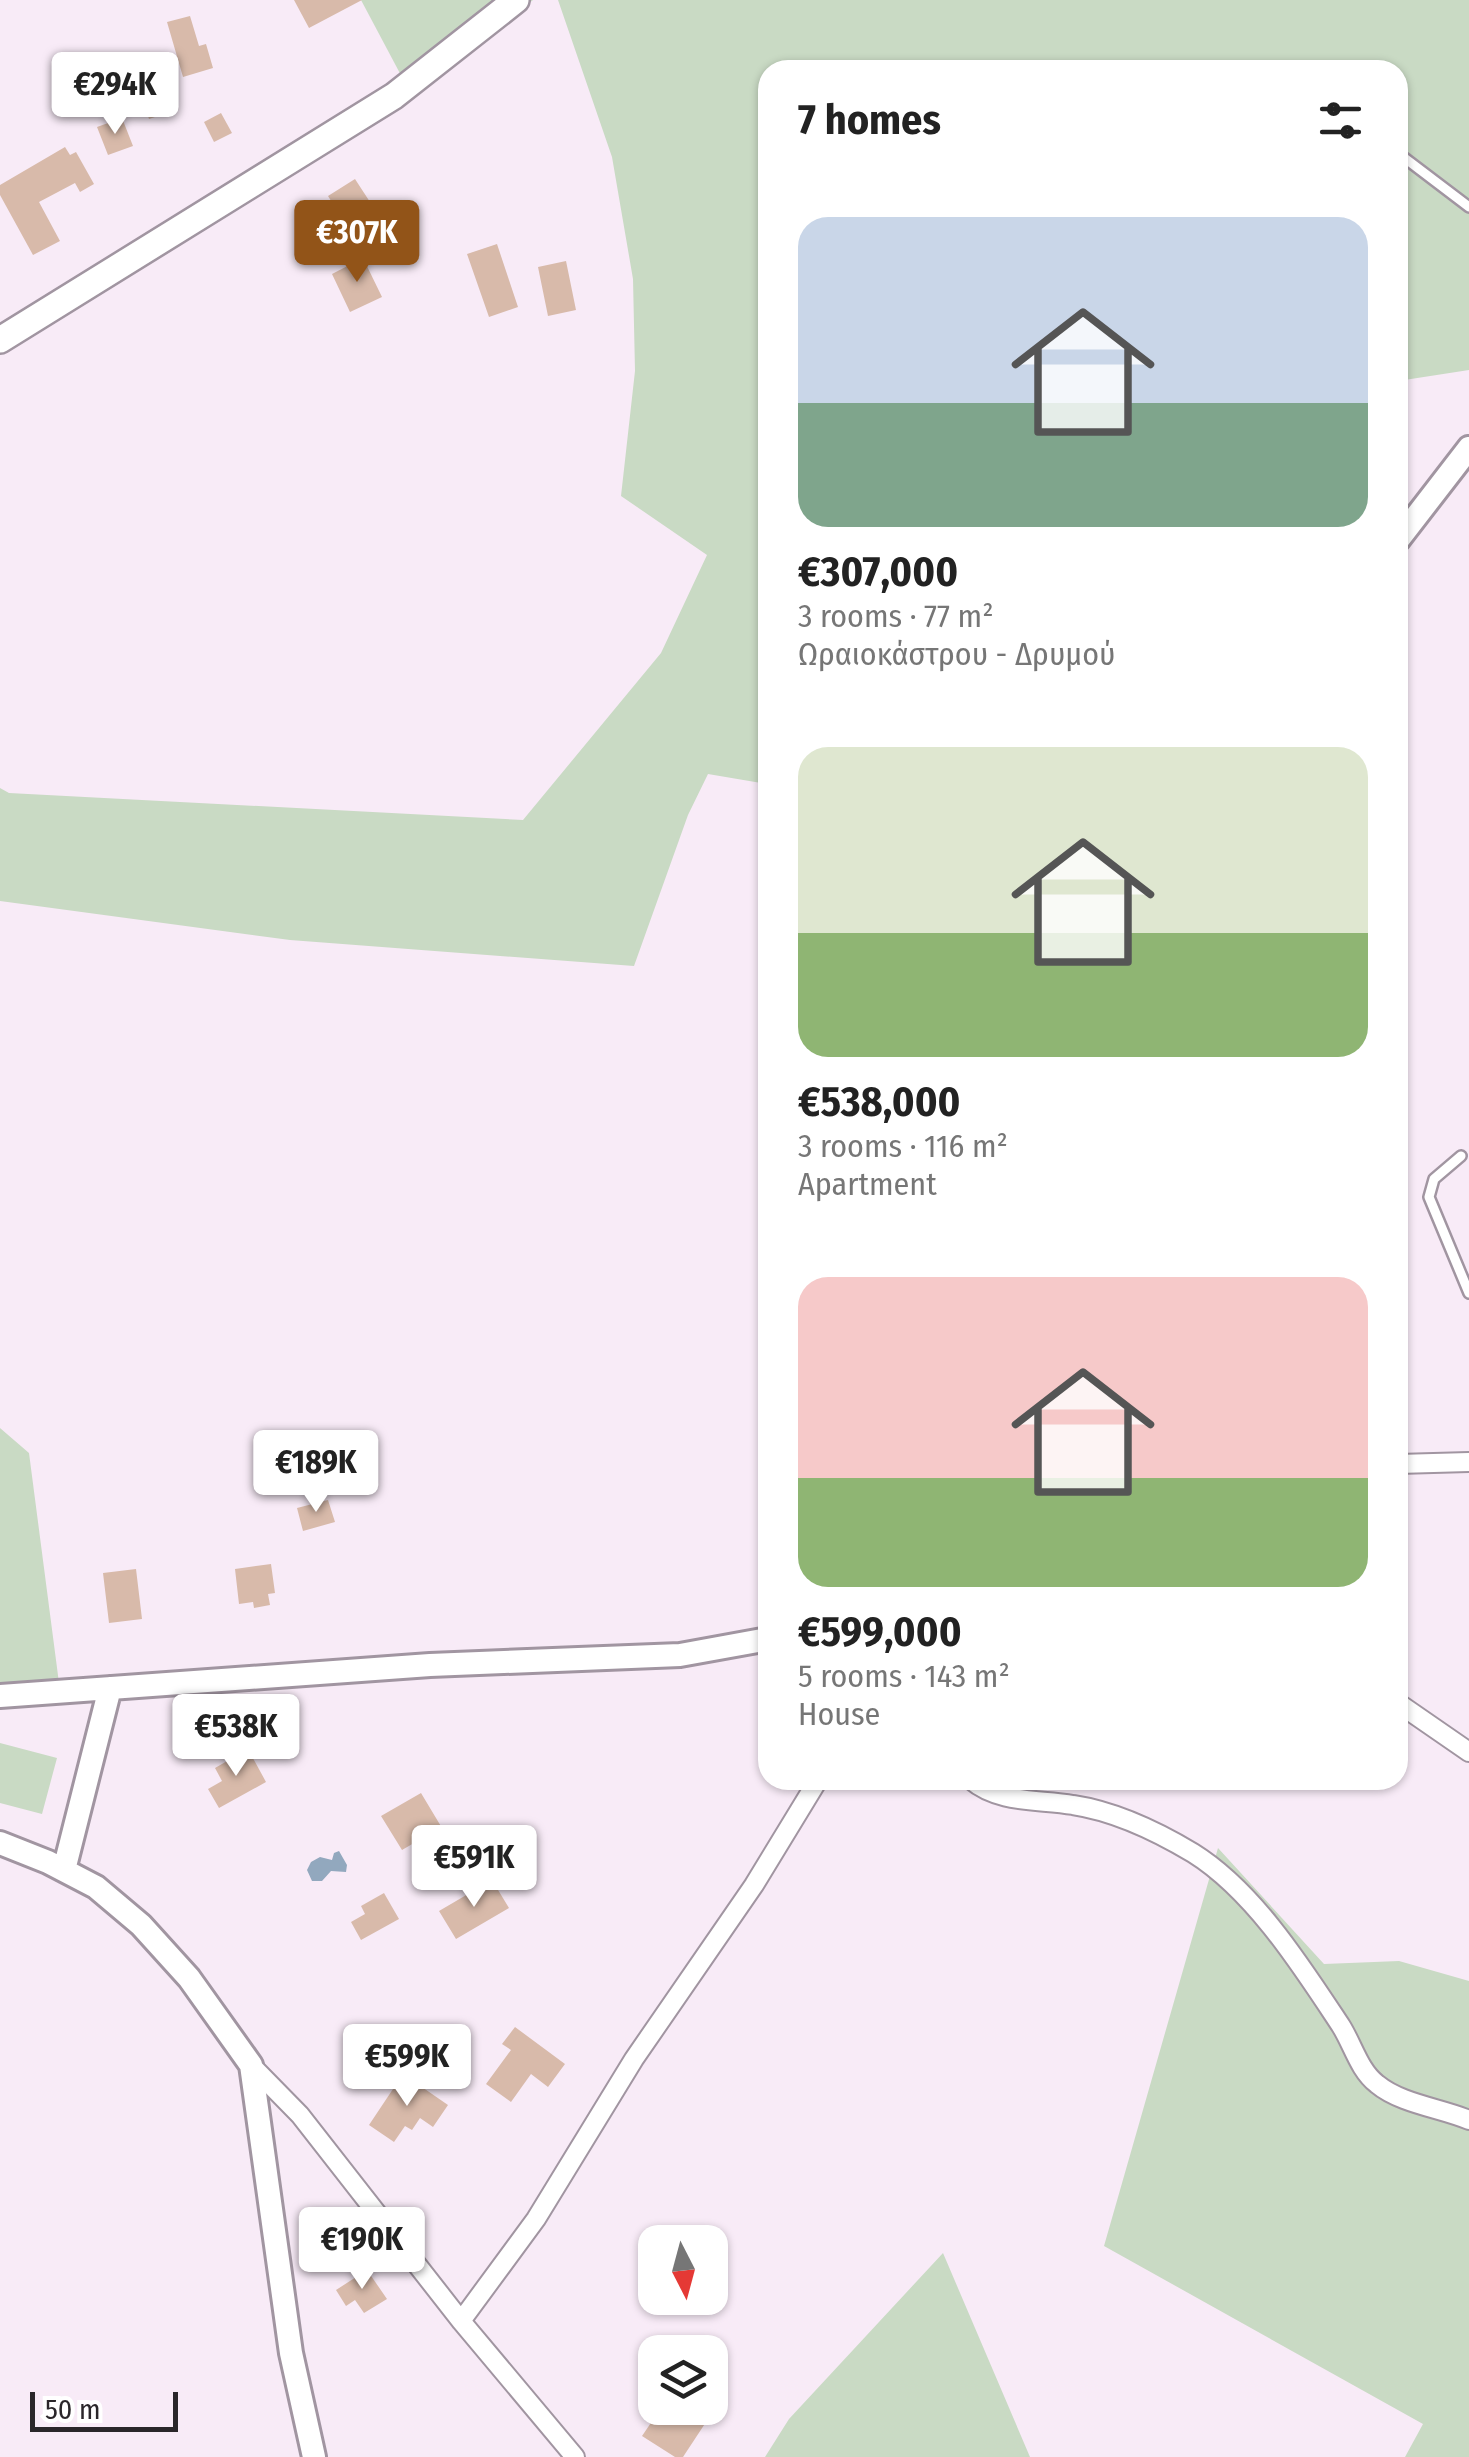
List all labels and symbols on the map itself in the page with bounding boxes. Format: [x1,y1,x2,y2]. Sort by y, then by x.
pin: €294K [45,52,185,137]
pin: €307K [287,200,427,285]
pin: €189K [246,1430,386,1515]
pin: €538K [166,1694,306,1779]
pin: €591K [404,1825,544,1910]
pin: €599K [337,2024,477,2109]
pin: €190K [292,2207,432,2292]
north arrow [638,2225,728,2315]
scale bar [30,2387,178,2432]

